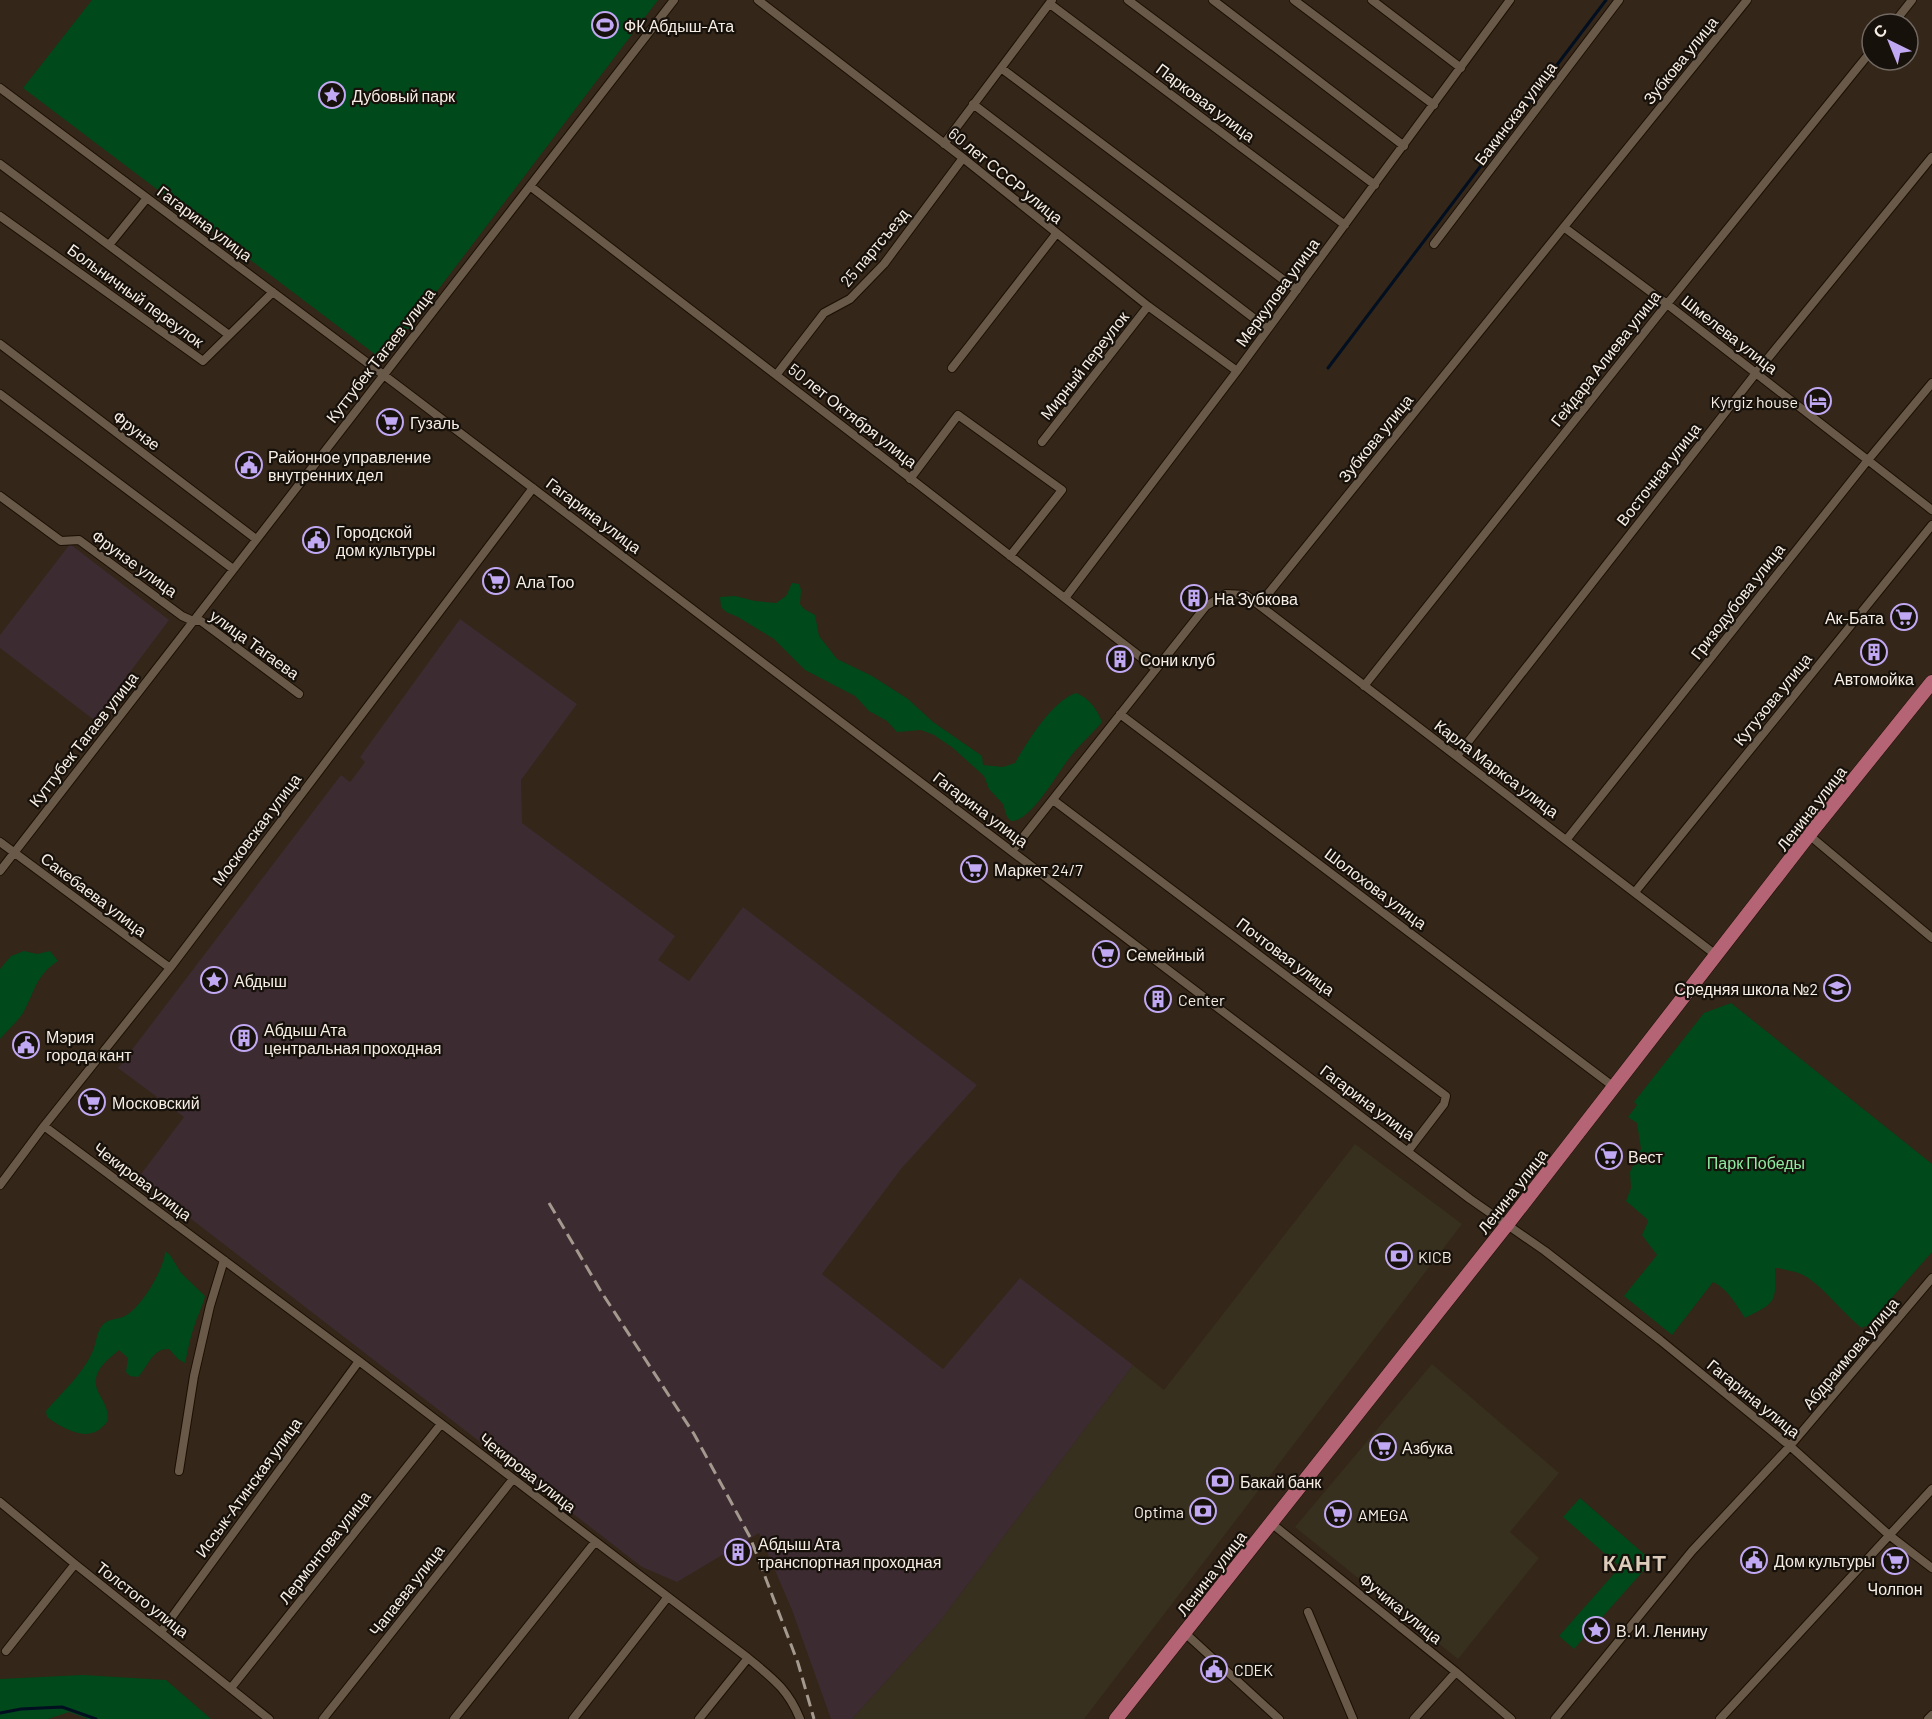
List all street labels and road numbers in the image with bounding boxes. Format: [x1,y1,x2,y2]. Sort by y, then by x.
street label: Зубкова улица [1639,12,1721,108]
street label: Бакинская улица [1470,58,1560,168]
street label: Парковая улица [1153,59,1259,145]
street label: 60 лет СССР улица [945,123,1067,227]
street label: Гагарина улица [154,181,256,265]
street label: 25 партсъезд [836,204,913,290]
street label: Меркулова улица [1231,234,1323,350]
street label: Больничный переулок [64,239,209,351]
street label: Куттубек Тагаев улица [322,284,438,426]
street label: Гейдара Алиева улица [1546,286,1664,430]
street label: Шмелева улица [1678,291,1782,377]
street label: Мирный переулок [1036,306,1133,423]
street label: 50 лет Октября улица [785,359,921,471]
street label: Зубкова улица [1334,390,1416,486]
street label: Фрунзе [110,406,164,454]
street label: Восточная улица [1612,419,1704,529]
street label: Гагарина улица [543,473,645,557]
street label: Фрунзе улица [89,526,182,600]
street label: Гризодубова улица [1686,539,1788,663]
street label: улица Тагаева [207,605,303,683]
street label: Кутузова улица [1729,649,1815,749]
street label: Куттубек Тагаев улица [25,668,141,810]
street label: Карла Маркса улица [1431,715,1563,821]
street label: Ленина улица [1772,762,1850,854]
street label: Гагарина улица [930,767,1032,851]
street label: Московская улица [208,769,304,889]
street label: Шолохова улица [1321,844,1431,933]
street label: Сакебаева улица [37,848,151,940]
street label: Почтовая улица [1233,913,1339,999]
street label: Гагарина улица [1317,1060,1419,1144]
street label: Чекирова улица [90,1138,196,1224]
street label: Ленина улица [1473,1145,1551,1237]
street label: Абдраимова улица [1798,1293,1902,1413]
street label: Гагарина улица [1704,1355,1804,1441]
street label: Иссык-Атинская улица [191,1413,305,1560]
street label: Чекирова улица [476,1428,580,1516]
street label: Лермонтова улица [274,1487,374,1607]
street label: Ленина улица [1172,1527,1250,1619]
street label: Чапаева улица [365,1541,448,1639]
street label: Толстого улица [93,1557,193,1641]
street label: Фучика улица [1356,1569,1446,1647]

